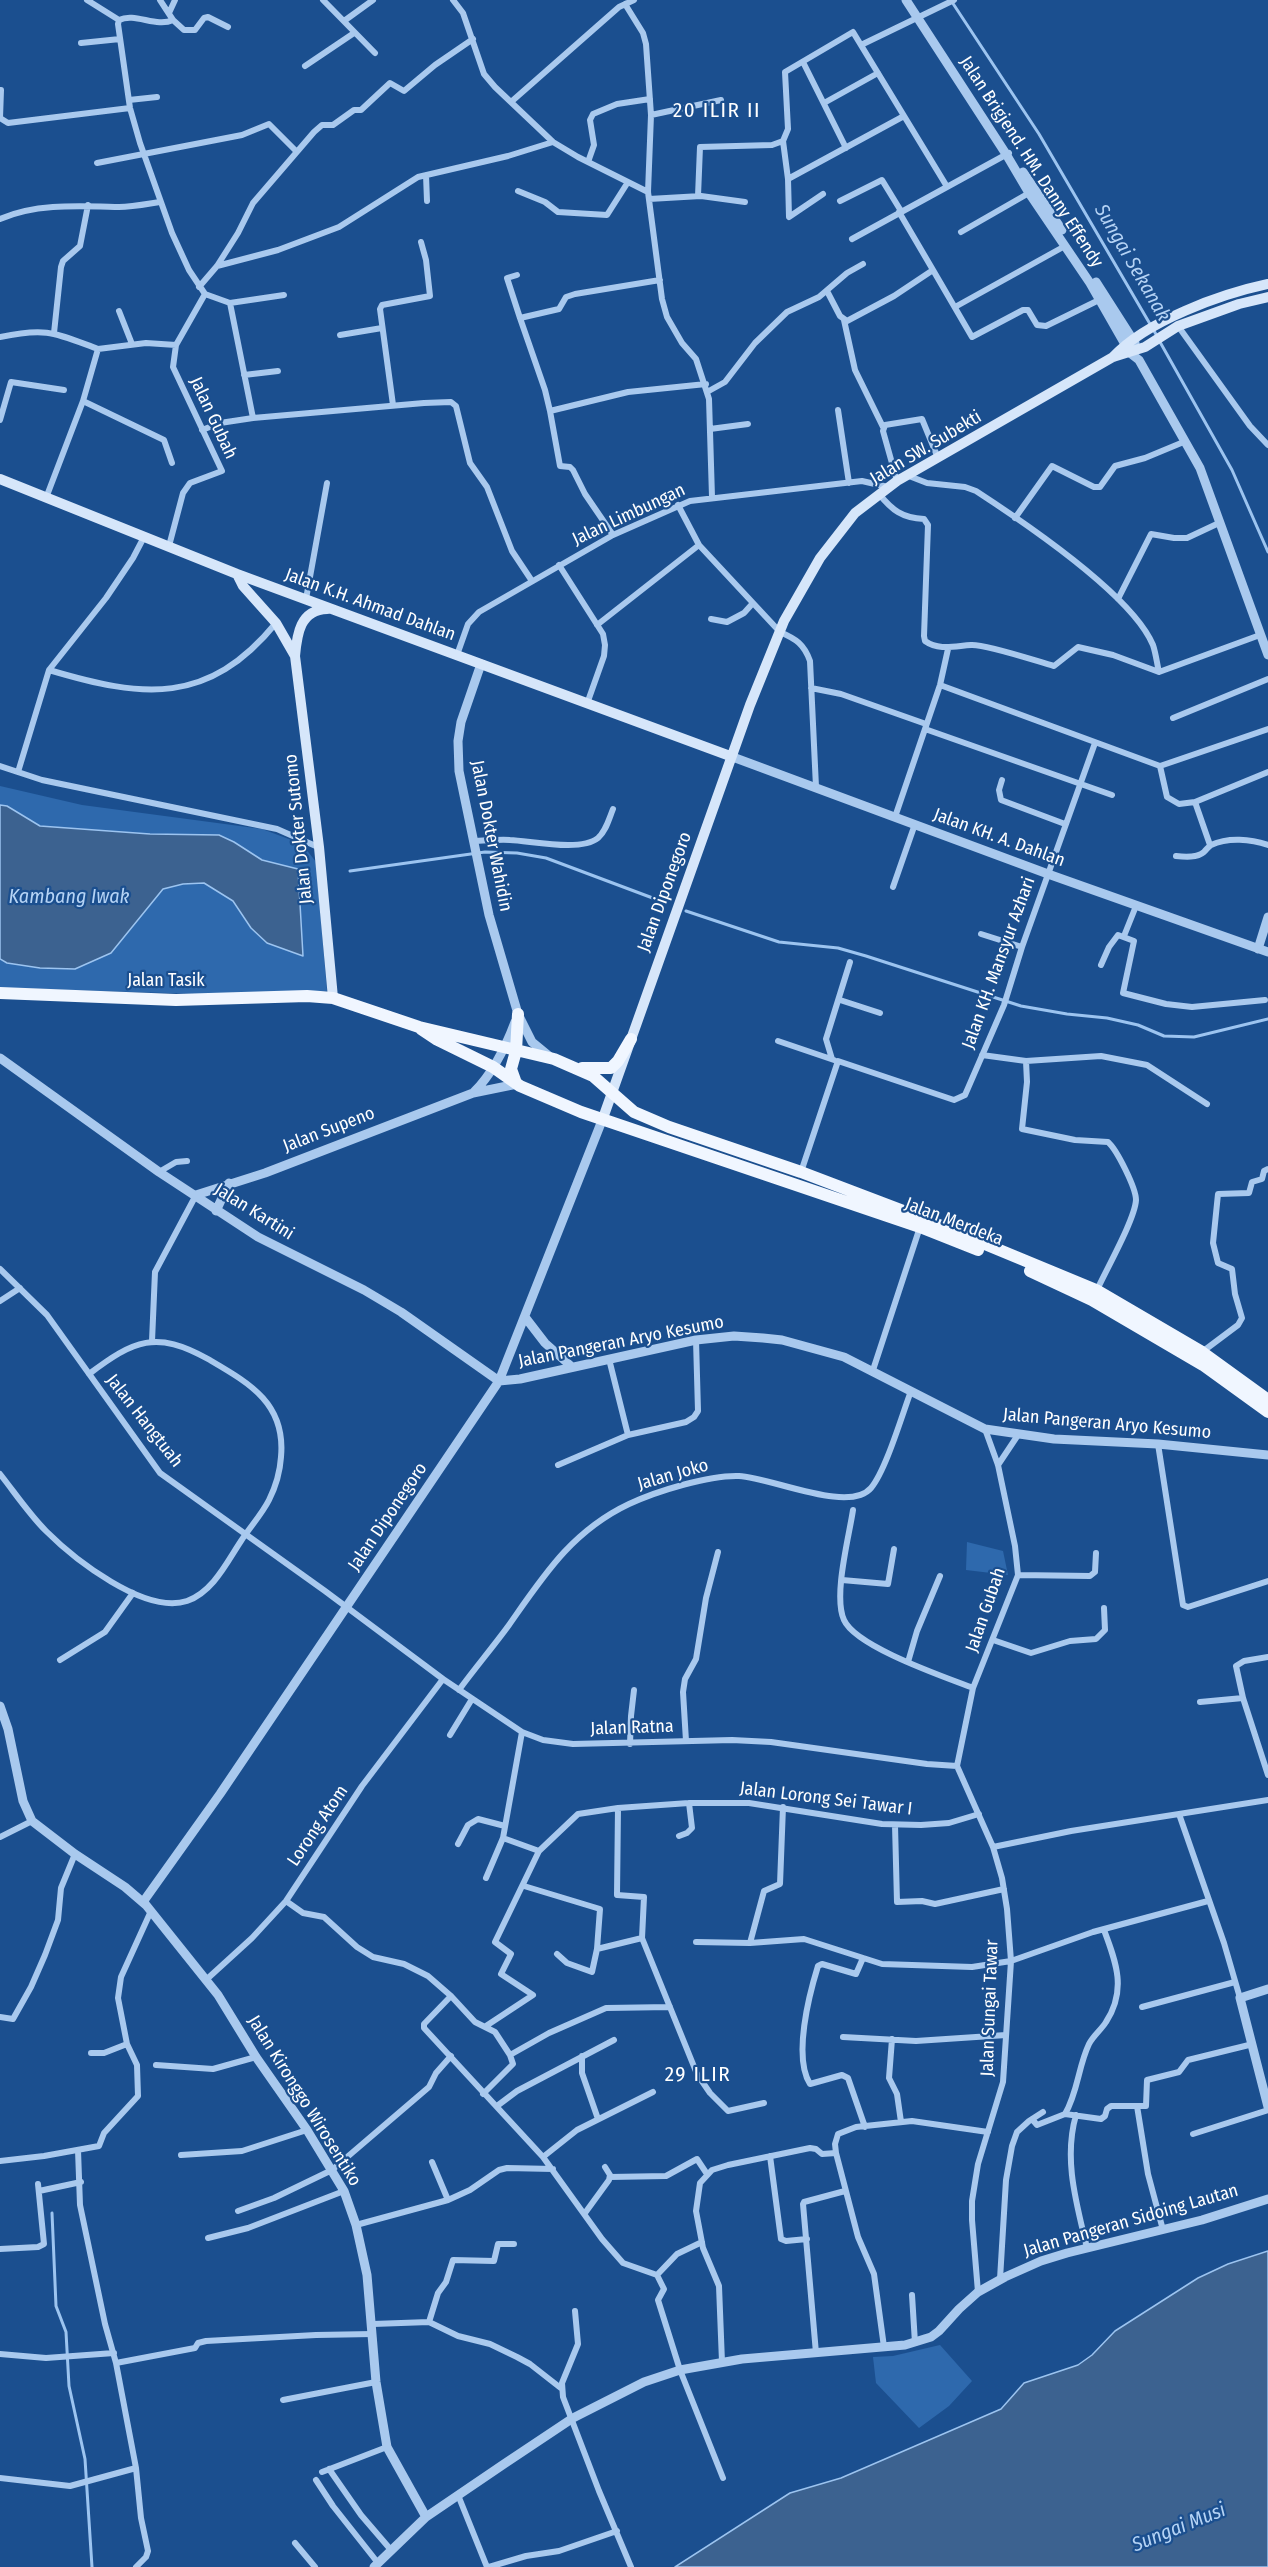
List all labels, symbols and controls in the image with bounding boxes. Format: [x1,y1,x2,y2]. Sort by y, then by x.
street label: Jalan Brigjend. HM. Danny Effendy [955,52,1107,272]
district label: 20 ILIR II [673,98,761,124]
water label: Sungai Sekanak [1089,200,1175,326]
street label: Jalan Gubah [185,373,241,463]
street label: Jalan SW. Subekti [866,406,986,490]
street label: Jalan Limbungan [569,479,689,551]
street label: Jalan K.H. Ahmad Dahlan [282,564,458,646]
street label: Jalan Dokter Sutomo [280,753,318,905]
street label: Jalan Dokter Wahidin [466,759,516,913]
street label: Jalan KH. A. Dahlan [930,804,1068,872]
street label: Jalan Diponegoro [633,829,697,955]
street label: Jalan KH. Mansyur Azhari [958,874,1040,1052]
water label: Kambang Iwak [9,885,129,909]
street label: Jalan Tasik [127,970,205,992]
street label: Jalan Supeno [280,1103,378,1157]
street label: Jalan Kartini [210,1179,298,1245]
street label: Jalan Merdeka [902,1193,1006,1251]
street label: Jalan Pangeran Aryo Kesumo [516,1311,726,1373]
street label: Jalan Hangtuah [101,1370,187,1472]
street label: Jalan Pangeran Aryo Kesumo [1002,1404,1212,1444]
street label: Jalan Joko [635,1455,711,1495]
street label: Jalan Diponegoro [344,1459,432,1575]
street label: Jalan Gubah [961,1565,1011,1655]
street label: Jalan Ratna [590,1716,674,1740]
street label: Jalan Lorong Sei Tawar I [739,1778,913,1820]
street label: Lorong Atom [283,1781,353,1871]
street label: Jalan Sungai Tawar [977,1939,1003,2077]
street label: Jalan Kironggo Wirosentiko [243,2012,365,2190]
district label: 29 ILIR [665,2062,731,2088]
street label: Jalan Pangeran Sidoing Lautan [1021,2180,1241,2262]
water label: Sungai Musi [1129,2498,1229,2558]

